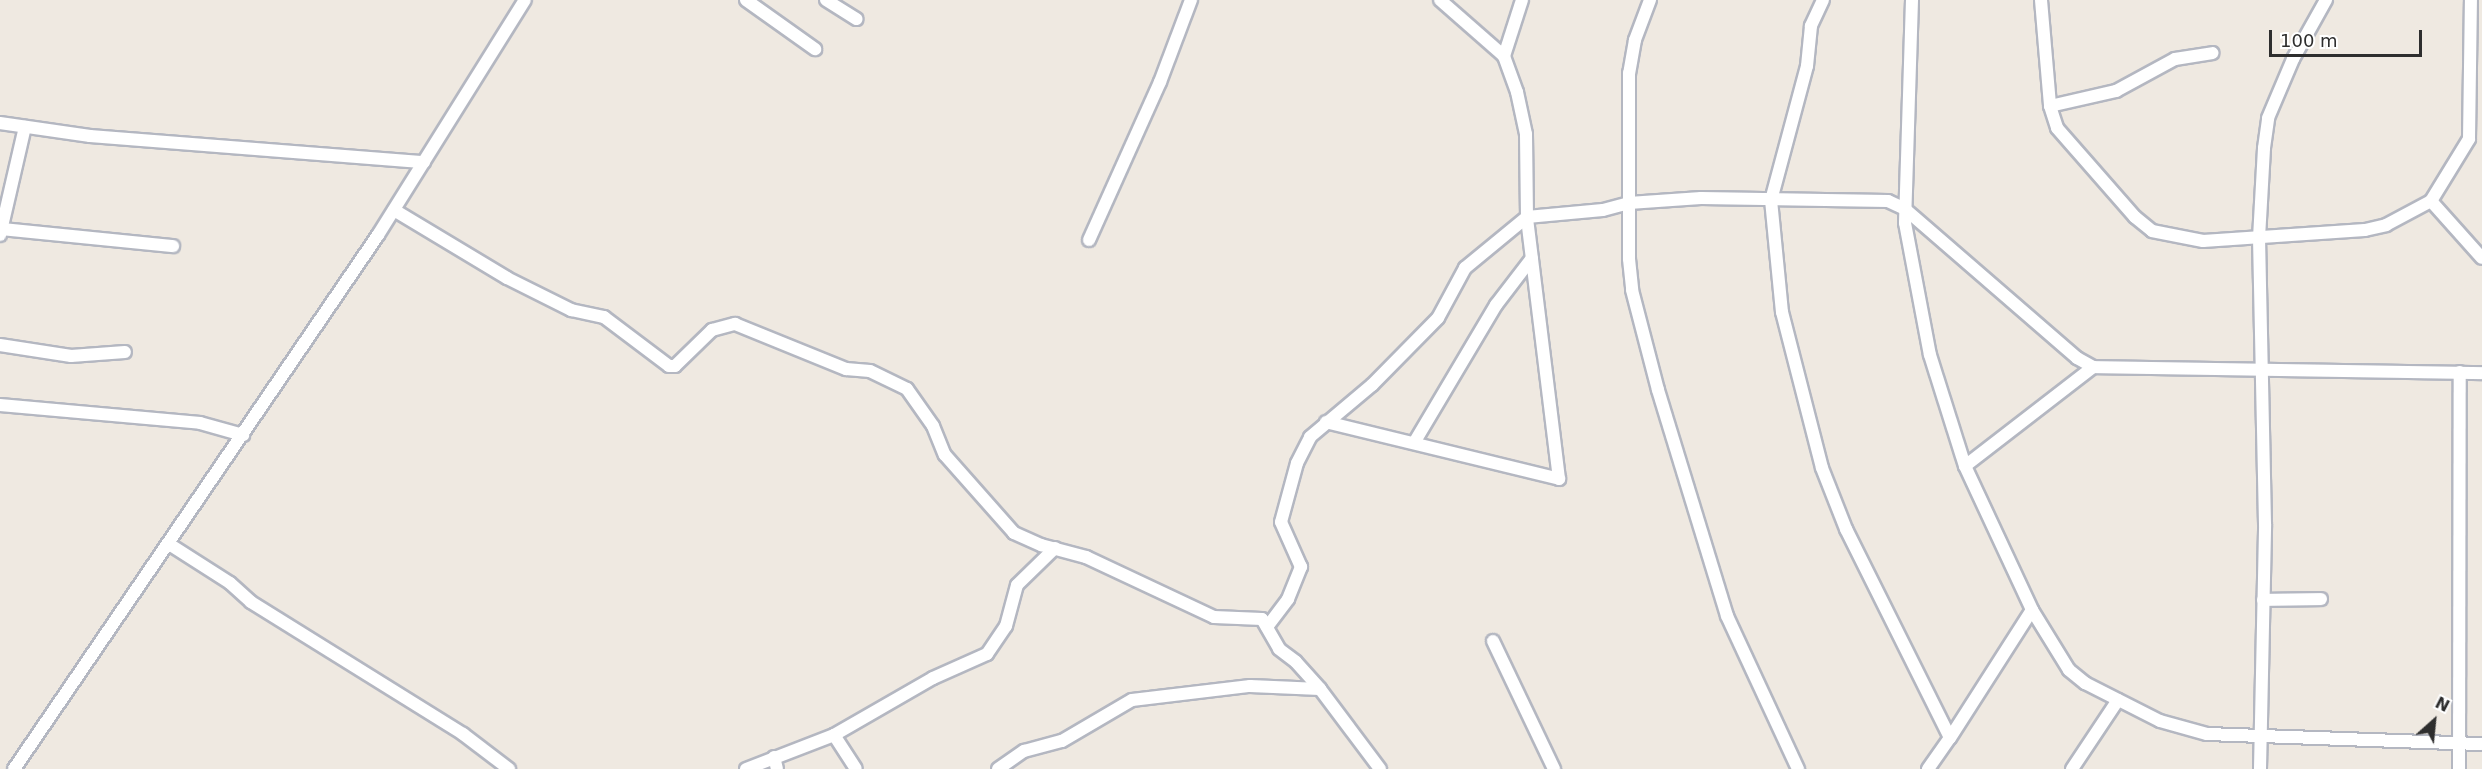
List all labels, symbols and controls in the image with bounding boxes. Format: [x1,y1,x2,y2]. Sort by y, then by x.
scale bar [2272,18,2425,56]
text: 100 m [2280,30,2338,51]
north arrow [2404,691,2464,751]
text: N [2432,693,2453,716]

